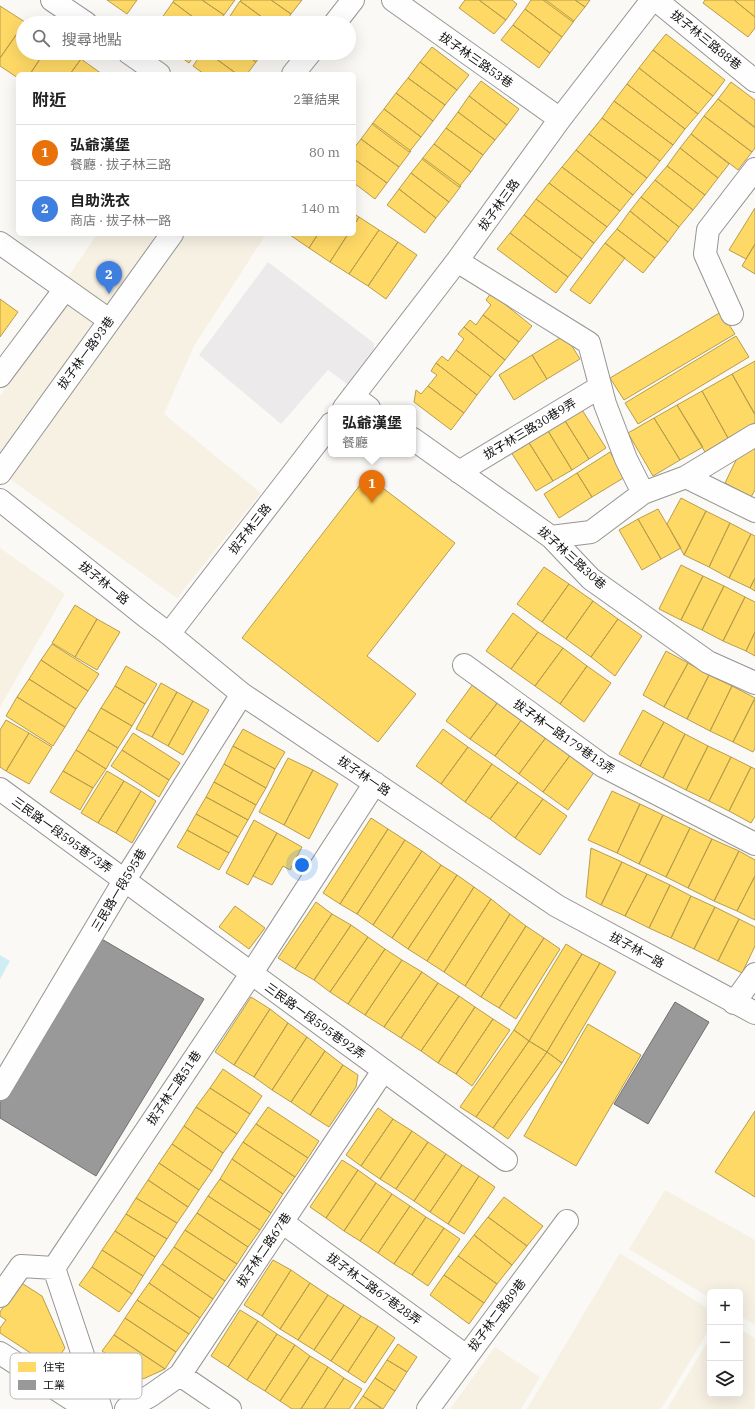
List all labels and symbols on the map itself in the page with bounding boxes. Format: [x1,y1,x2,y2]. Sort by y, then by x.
street label: 拔子林三路88巷 [668,7,745,73]
street label: 拔子林三路53巷 [437,29,516,91]
street label: 拔子林三路 [475,176,522,233]
pin: 2 [96,261,122,294]
street label: 拔子林一路93巷 [54,313,117,392]
street label: 拔子林三路30巷9弄 [481,395,579,462]
pin: 1 [359,470,385,503]
street label: 拔子林三路 [225,500,274,557]
street label: 拔子林三路30巷 [535,523,609,592]
street label: 拔子林一路 [76,558,132,607]
street label: 拔子林一路179巷13弄 [511,696,618,777]
street label: 拔子林一路 [335,753,393,799]
street label: 三民路一段595巷73弄 [9,793,115,876]
street label: 三民路一段595巷 [88,846,149,934]
your location [292,855,312,875]
street label: 拔子林一路 [607,928,667,971]
street label: 三民路一段595巷92弄 [262,979,368,1062]
street label: 拔子林二路51巷 [143,1048,204,1128]
street label: 拔子林二路67巷 [233,1210,294,1290]
street label: 拔子林二路67巷28弄 [324,1249,424,1328]
street label: 拔子林二路89巷 [465,1276,529,1354]
legend [10,1353,142,1399]
text: 住宅 [43,1360,65,1374]
text: 工業 [43,1378,65,1392]

